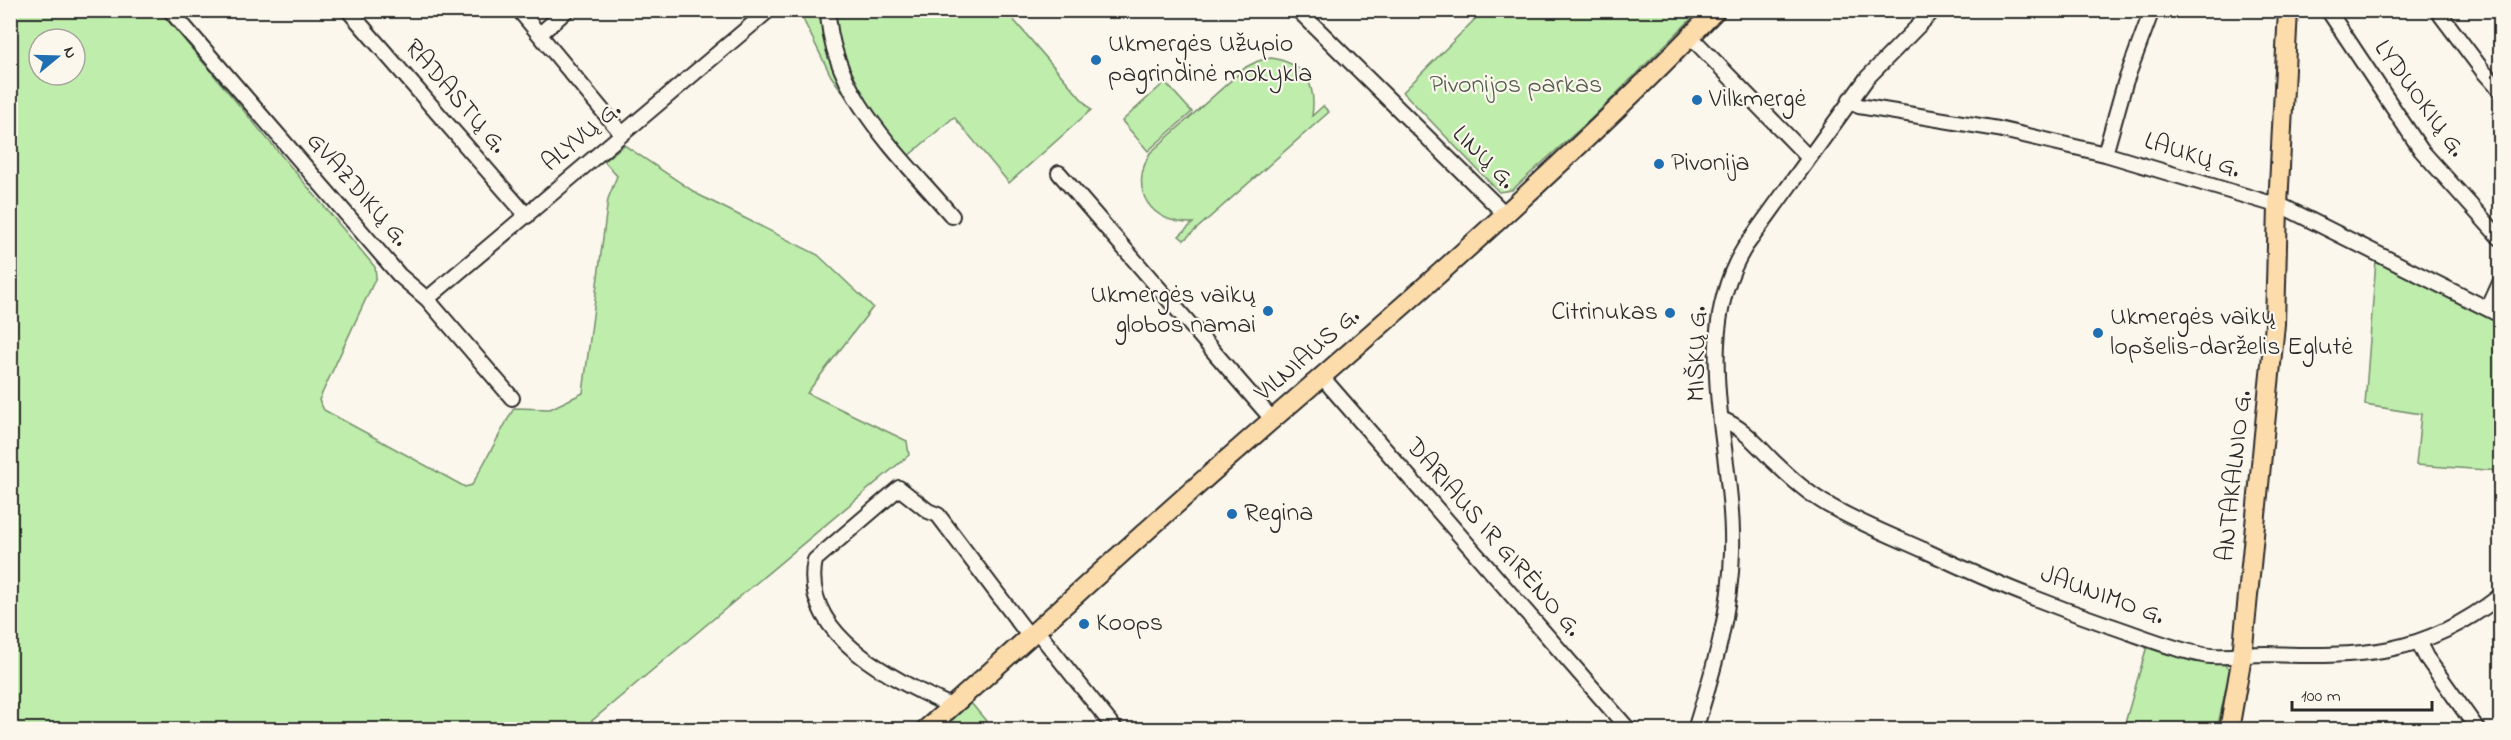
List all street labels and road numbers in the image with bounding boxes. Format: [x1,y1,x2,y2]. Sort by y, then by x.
street label: RADASTŲ G. [394,31,516,163]
street label: LYDUOKIŲ G. [2363,32,2475,166]
street label: ALYVŲ G. [534,92,630,182]
street label: LINŲ G. [1442,117,1524,199]
street label: LAUKŲ G. [2139,123,2245,189]
street label: GVAZDIKŲ G. [296,124,418,256]
street label: VILNIAUS G. [1246,298,1369,412]
street label: MIŠKŲ G. [1678,306,1718,402]
street label: ANTAKALNIO G. [2207,389,2263,563]
street label: DARIAUS IR GIRĖNO G. [1395,429,1591,646]
street label: JAUNIMO G. [2035,556,2169,636]

